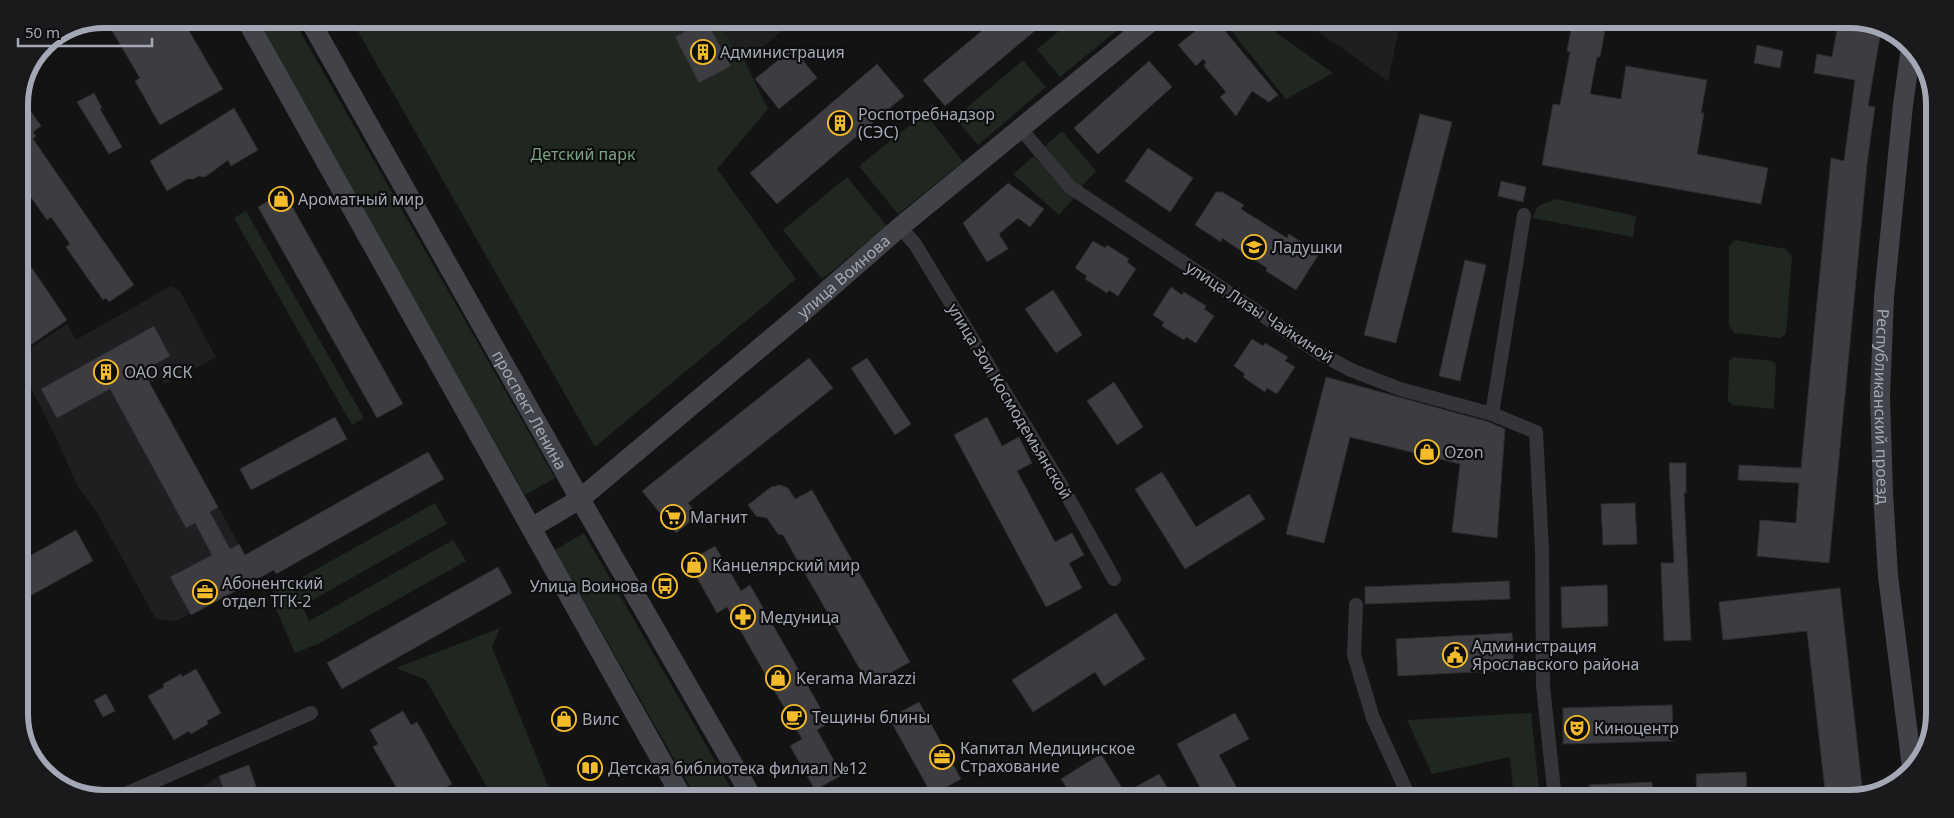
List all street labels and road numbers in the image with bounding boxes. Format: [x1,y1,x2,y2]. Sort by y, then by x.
street label: улица Воинова [792,230,895,323]
street label: улица Лизы Чайкиной [1182,256,1338,368]
street label: улица Зои Космодемьянской [943,299,1077,503]
street label: Республиканский проезд [1869,308,1895,505]
street label: проспект Ленина [487,346,572,474]

